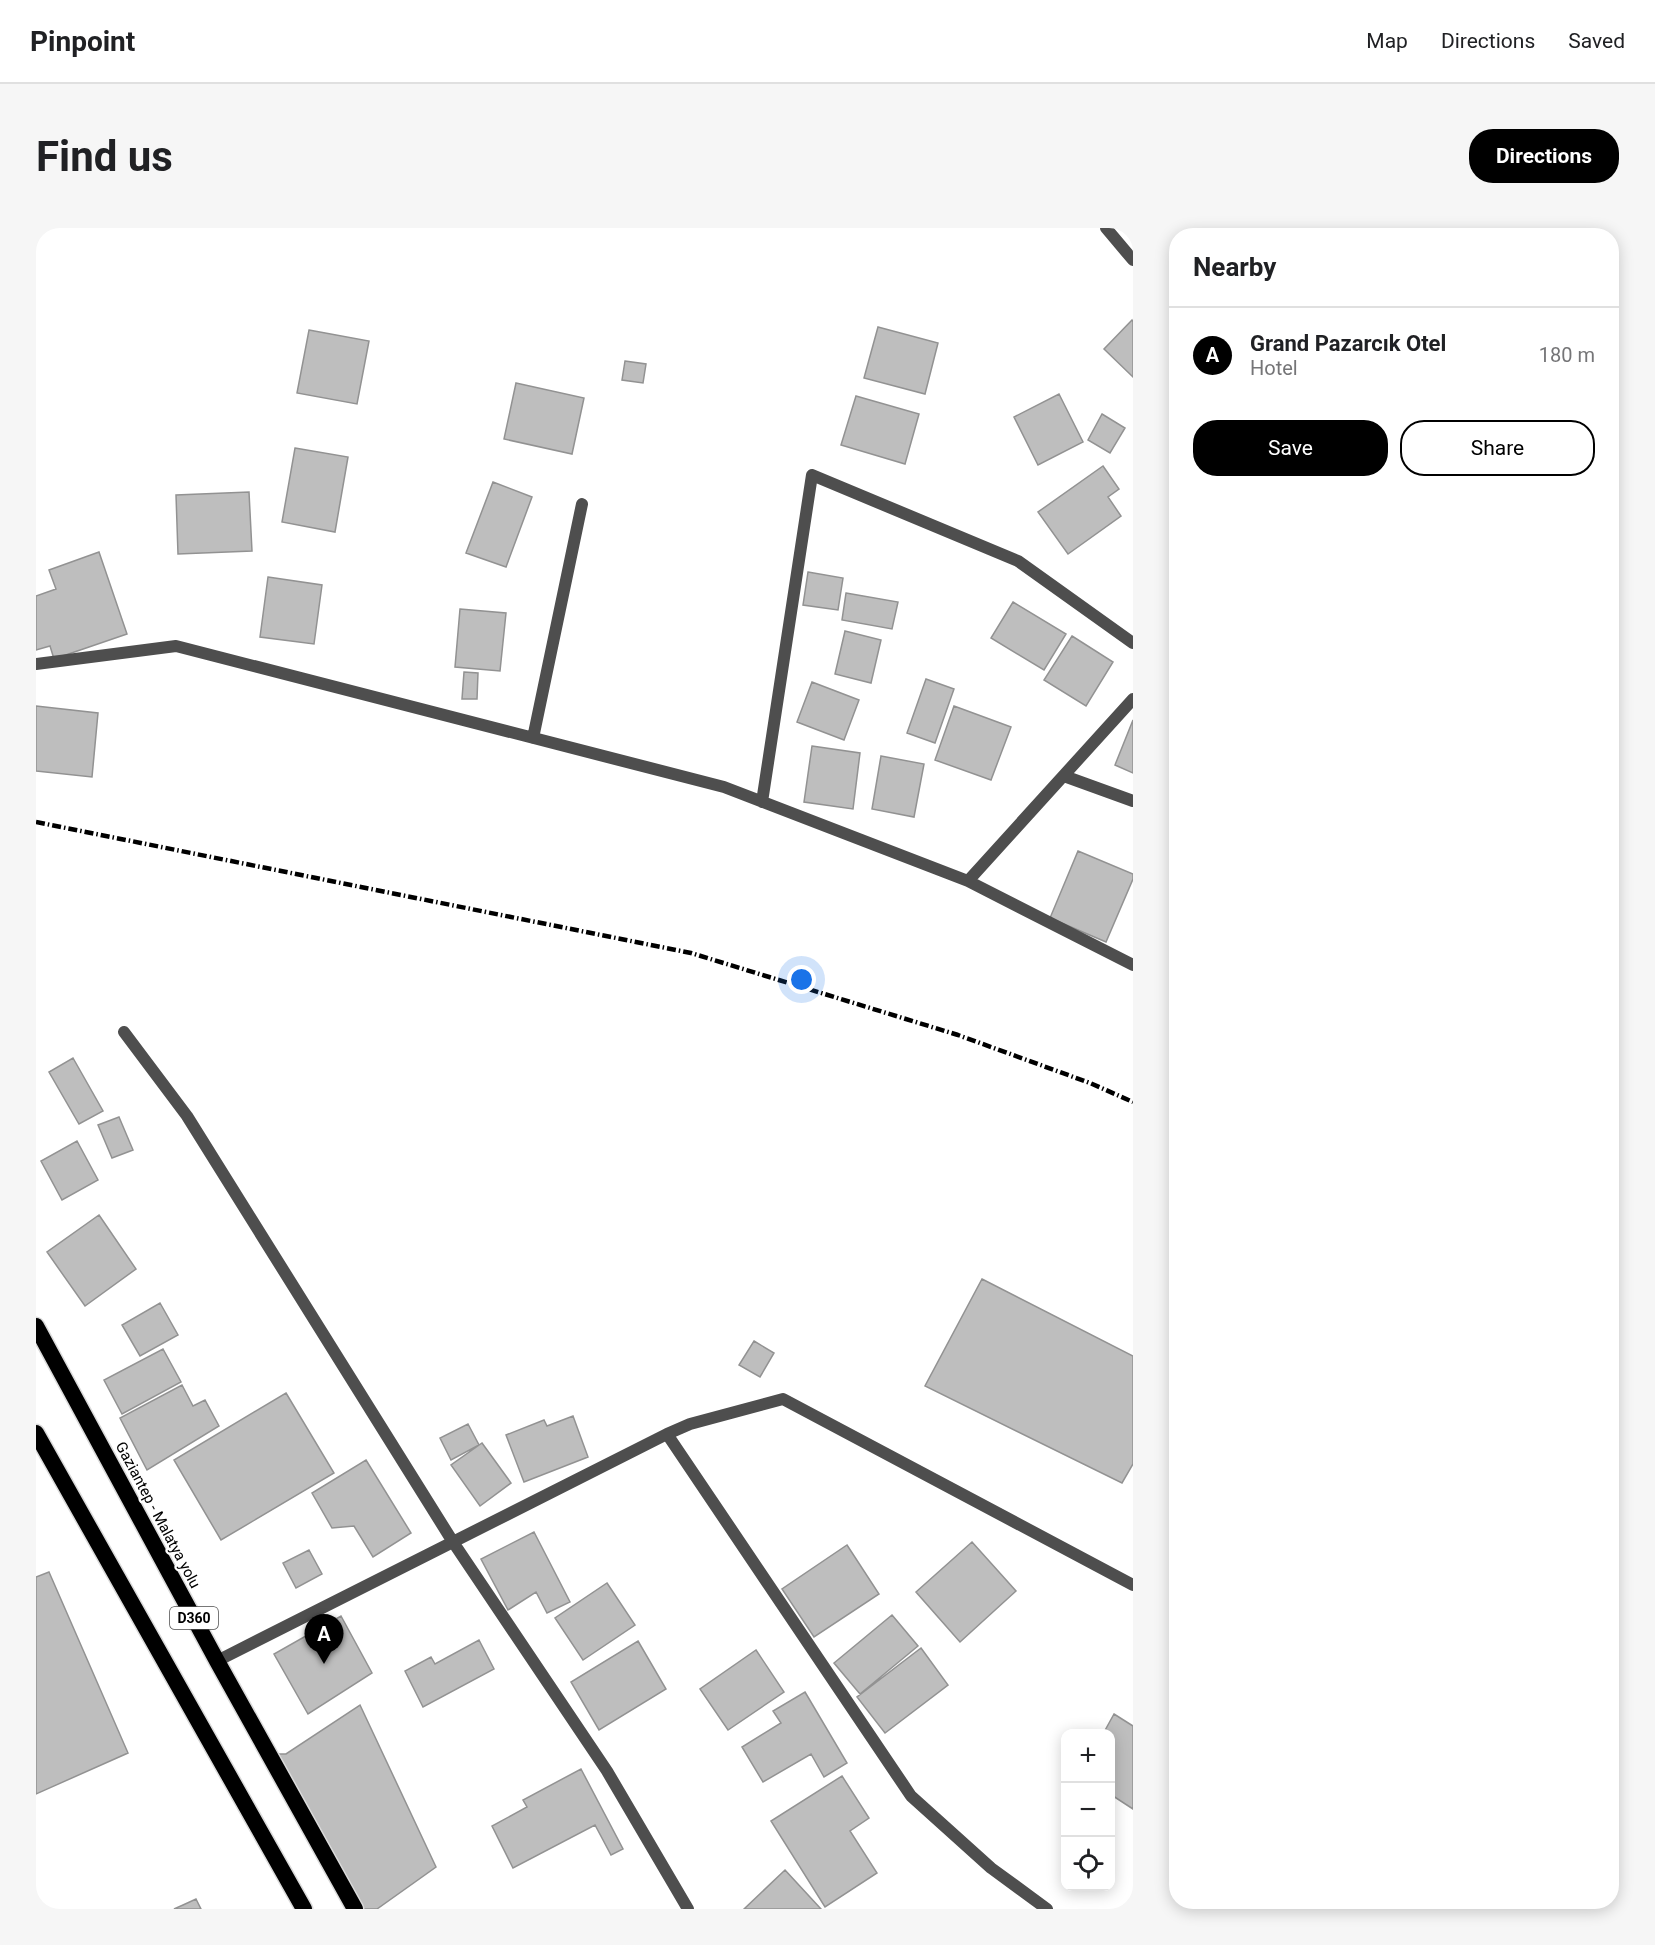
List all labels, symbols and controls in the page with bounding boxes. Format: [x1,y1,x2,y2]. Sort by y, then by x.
text: Pinpoint [30,25,135,58]
text: Map [1366,29,1408,53]
text: Directions [1441,29,1535,53]
text: Saved [1568,29,1625,53]
button: Directions [1469,129,1619,183]
text: Find us [36,132,173,181]
text: Nearby [1193,252,1276,282]
text: Grand Pazarcık Otel [1250,331,1446,356]
text: A [1206,343,1219,367]
text: 180 m [1539,343,1595,367]
text: Hotel [1250,356,1298,380]
button: Save [1193,420,1388,476]
button: Share [1400,420,1595,476]
your location [787,965,816,994]
street label: Gaziantep - Malatya yolu [112,1439,204,1591]
road number: D360 [170,1607,218,1629]
pin: A [304,1614,344,1664]
map controls [1061,1729,1115,1891]
button: + [1061,1729,1115,1783]
button: − [1061,1783,1115,1837]
button: locate [1061,1837,1115,1891]

